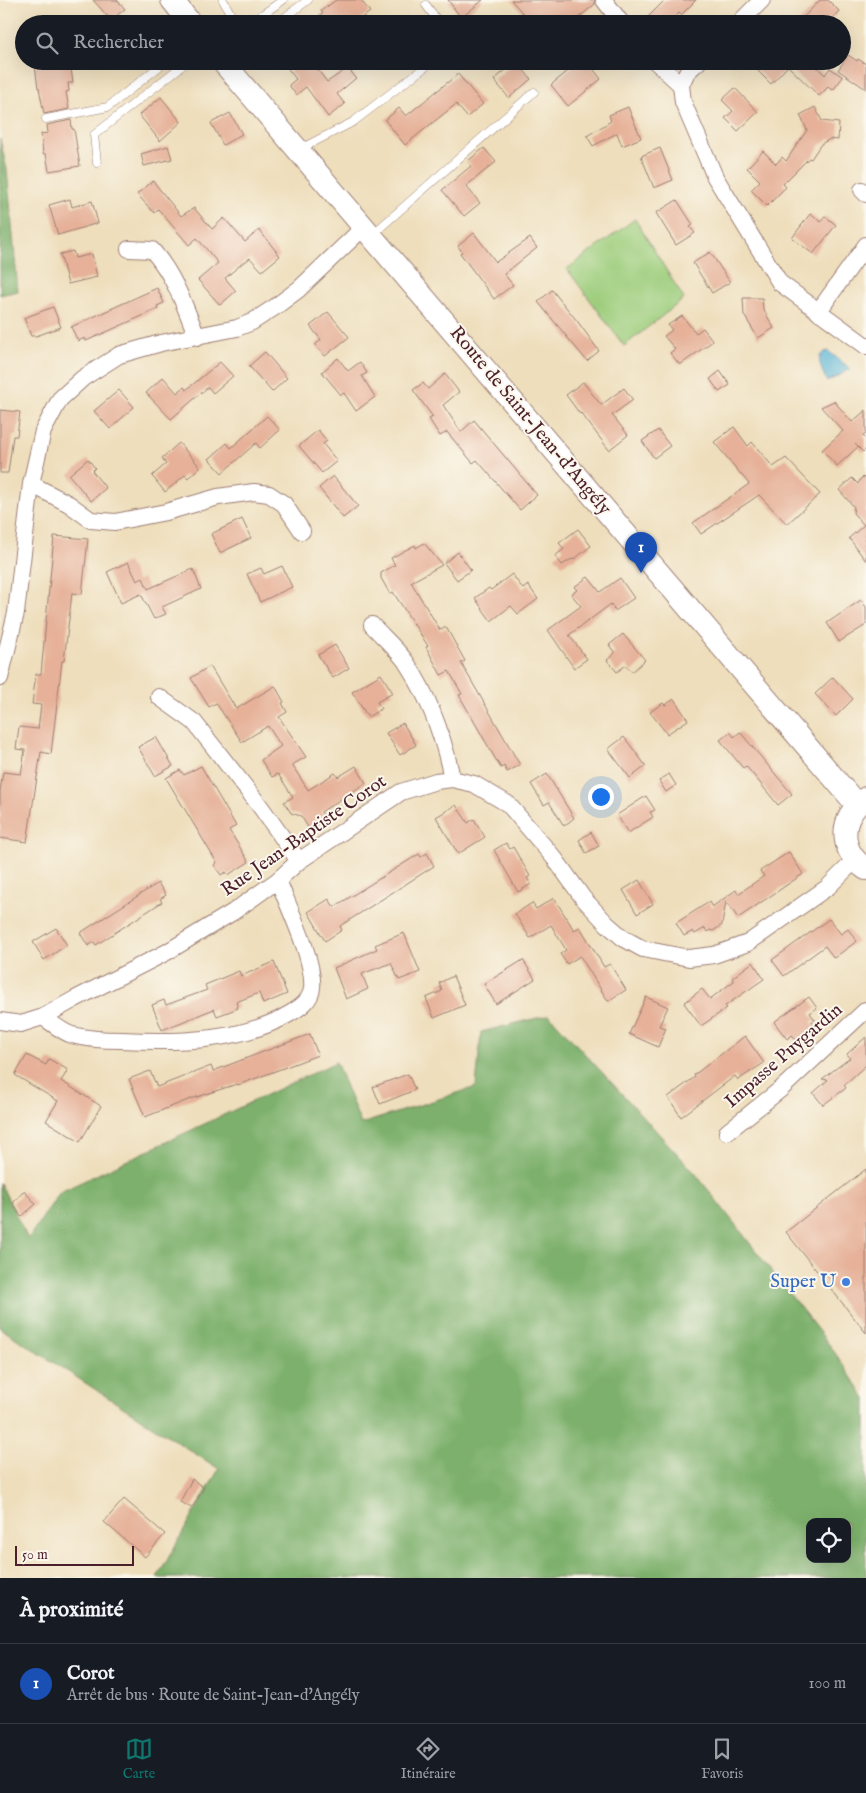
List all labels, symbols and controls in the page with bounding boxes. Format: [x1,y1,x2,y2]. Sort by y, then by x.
search box [15,15,851,70]
icon: search [33,29,61,57]
text: Rechercher [73,31,164,55]
street label: Route de Saint-Jean-d'Angély [444,322,617,521]
pin: 1 [625,532,657,573]
street label: Rue Jean-Baptiste Corot [217,770,392,902]
your location [588,784,614,810]
street label: Impasse Puygardin [720,998,848,1114]
place label: Super U [770,1270,837,1294]
marker: Super U [840,1276,852,1288]
map controls [806,1518,851,1563]
button: locate [806,1518,851,1563]
scale bar [15,1543,134,1566]
text: 50 m [22,1546,48,1564]
text: À proximité [20,1597,123,1624]
text: Corot [67,1662,115,1686]
text: 1 [33,1674,39,1694]
text: 100 m [809,1674,846,1694]
text: Arrêt de bus · Route de Saint-Jean-d'Angély [67,1686,360,1706]
tab: Carte [123,1735,155,1783]
tab: Itinéraire [401,1735,456,1783]
tab: Favoris [701,1735,743,1783]

